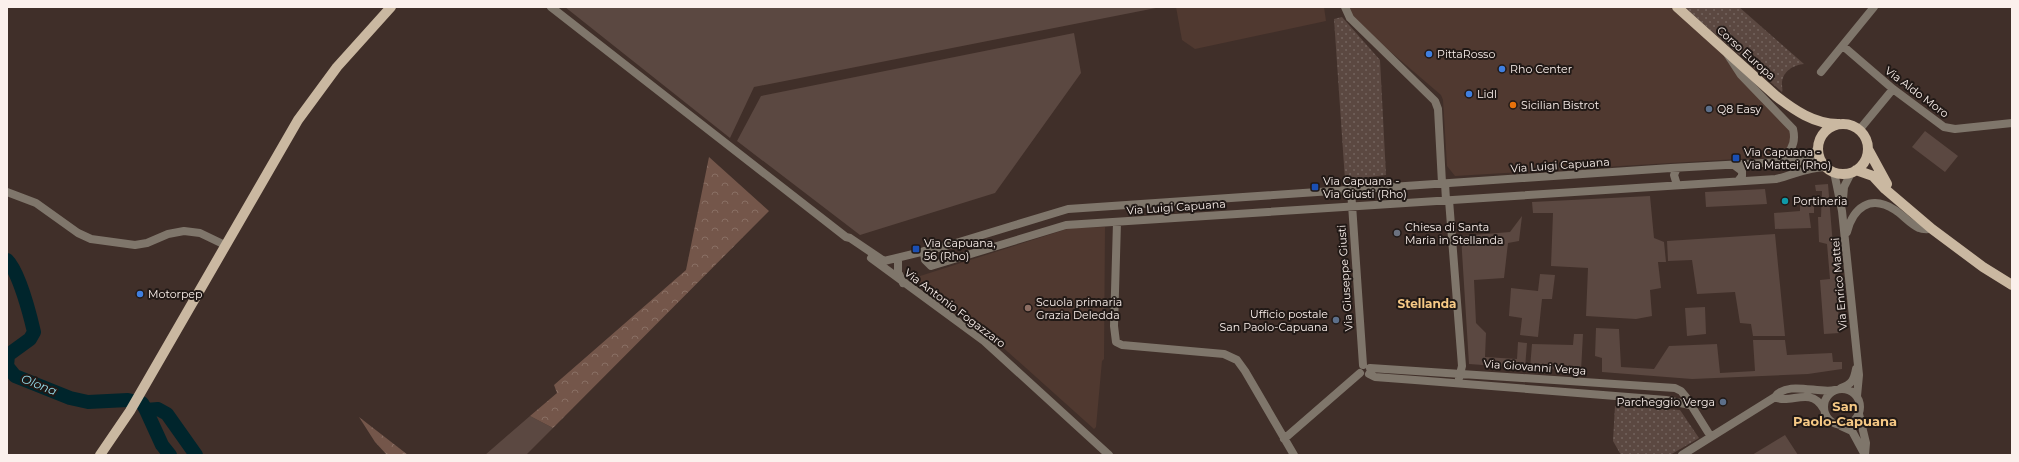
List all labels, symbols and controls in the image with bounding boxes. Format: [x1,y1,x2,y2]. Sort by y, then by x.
street label: Corso Europa [1714,23,1778,83]
place label: PittaRosso [1437,47,1495,61]
marker: PittaRosso [1424,49,1434,59]
place label: Rho Center [1510,62,1572,76]
street label: Via Aldo Moro [1882,63,1952,121]
marker: Rho Center [1497,64,1507,74]
place label: Lidl [1477,87,1497,101]
marker: Lidl [1464,89,1474,99]
place label: Sicilian Bistrot [1521,98,1600,112]
marker: Sicilian Bistrot [1508,100,1518,110]
place label: Q8 Easy [1717,102,1761,116]
marker: Q8 Easy [1704,104,1714,114]
place label: Via Capuana - Via Mattei (Rho) [1744,145,1831,172]
marker: Via Capuana - Via Mattei (Rho) [1731,153,1741,163]
street label: Via Luigi Capuana [1510,155,1610,175]
place label: Via Capuana - Via Giusti (Rho) [1323,174,1407,201]
marker: Via Capuana - Via Giusti (Rho) [1310,182,1320,192]
place label: Portineria [1793,194,1848,208]
marker: Portineria [1780,196,1790,206]
street label: Via Luigi Capuana [1126,197,1226,217]
place label: Chiesa di Santa Maria in Stellanda [1405,220,1503,247]
street label: Via Giuseppe Giusti [1334,224,1356,332]
marker: Chiesa di Santa Maria in Stellanda [1392,228,1402,238]
place label: Via Capuana, 56 (Rho) [924,236,996,263]
street label: Via Enrico Mattei [1828,237,1850,331]
marker: Via Capuana, 56 (Rho) [911,244,921,254]
street label: Via Antonio Fogazzaro [902,265,1008,351]
place label: Motorpep [148,287,202,301]
marker: Motorpep [135,289,145,299]
place label: Scuola primaria Grazia Deledda [1036,295,1122,322]
district label: Stellanda [1398,296,1456,311]
marker: Scuola primaria Grazia Deledda [1023,303,1033,313]
place label: Ufficio postale San Paolo-Capuana [1220,307,1328,334]
marker: Ufficio postale San Paolo-Capuana [1331,315,1341,325]
street label: Via Giovanni Verga [1483,356,1587,378]
water label: Olona [19,371,59,398]
place label: Parcheggio Verga [1616,395,1715,409]
marker: Parcheggio Verga [1718,397,1728,407]
district label: San Paolo-Capuana [1793,398,1897,429]

